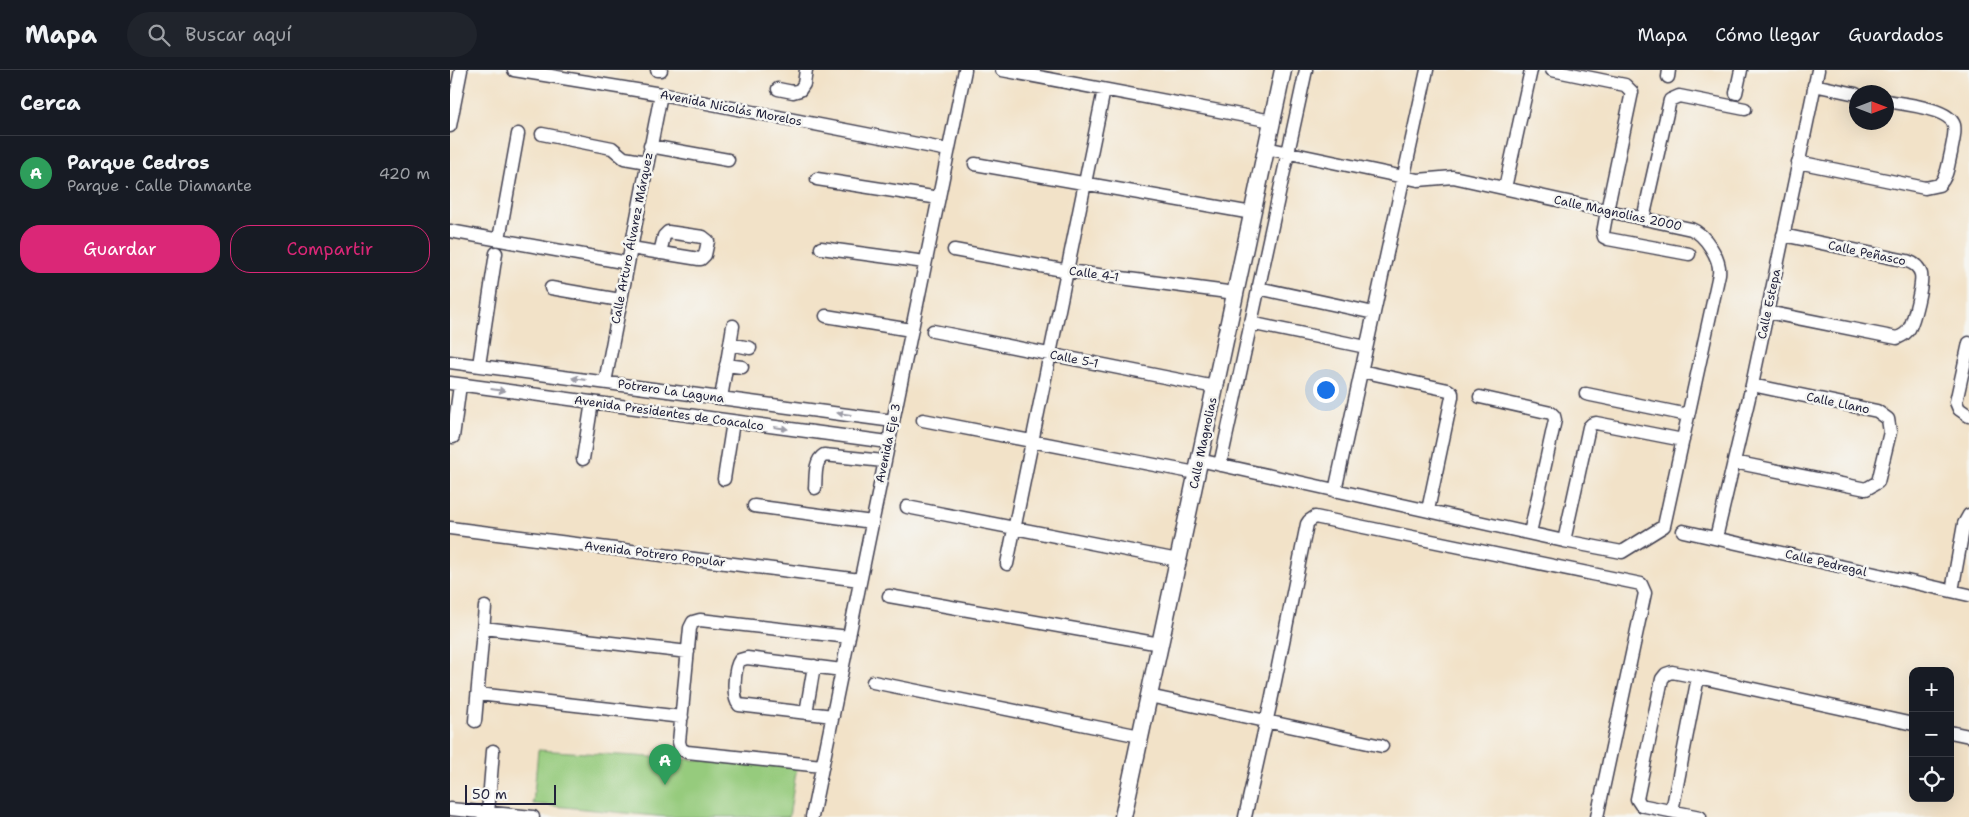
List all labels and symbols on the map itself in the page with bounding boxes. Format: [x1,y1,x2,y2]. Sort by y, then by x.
north arrow [1849,85,1894,130]
street label: Avenida Nicolás Morelos [659,86,803,130]
street label: Calle Arturo Álvarez Márquez [607,151,657,325]
street label: Calle Magnolias 2000 [1552,192,1684,234]
street label: Calle Peñasco [1827,237,1907,269]
street label: Calle 4-1 [1068,263,1120,285]
street label: Calle Estepa [1754,267,1784,341]
street label: Calle 5-1 [1048,346,1100,372]
one-way arrow [571,375,587,383]
street label: Potrero La Laguna [617,376,726,406]
your location [1313,377,1339,403]
one-way arrow [491,386,507,394]
street label: Calle Llano [1805,388,1871,418]
street label: Avenida Presidentes de Coacalco [573,392,765,434]
street label: Calle Magnolias [1185,396,1221,490]
street label: Avenida Eje 3 [872,402,904,484]
one-way arrow [836,410,852,418]
one-way arrow [773,424,789,432]
street label: Avenida Potrero Popular [584,537,727,571]
street label: Calle Pedregal [1784,546,1869,580]
pin: A [649,744,681,785]
scale bar [465,782,556,805]

